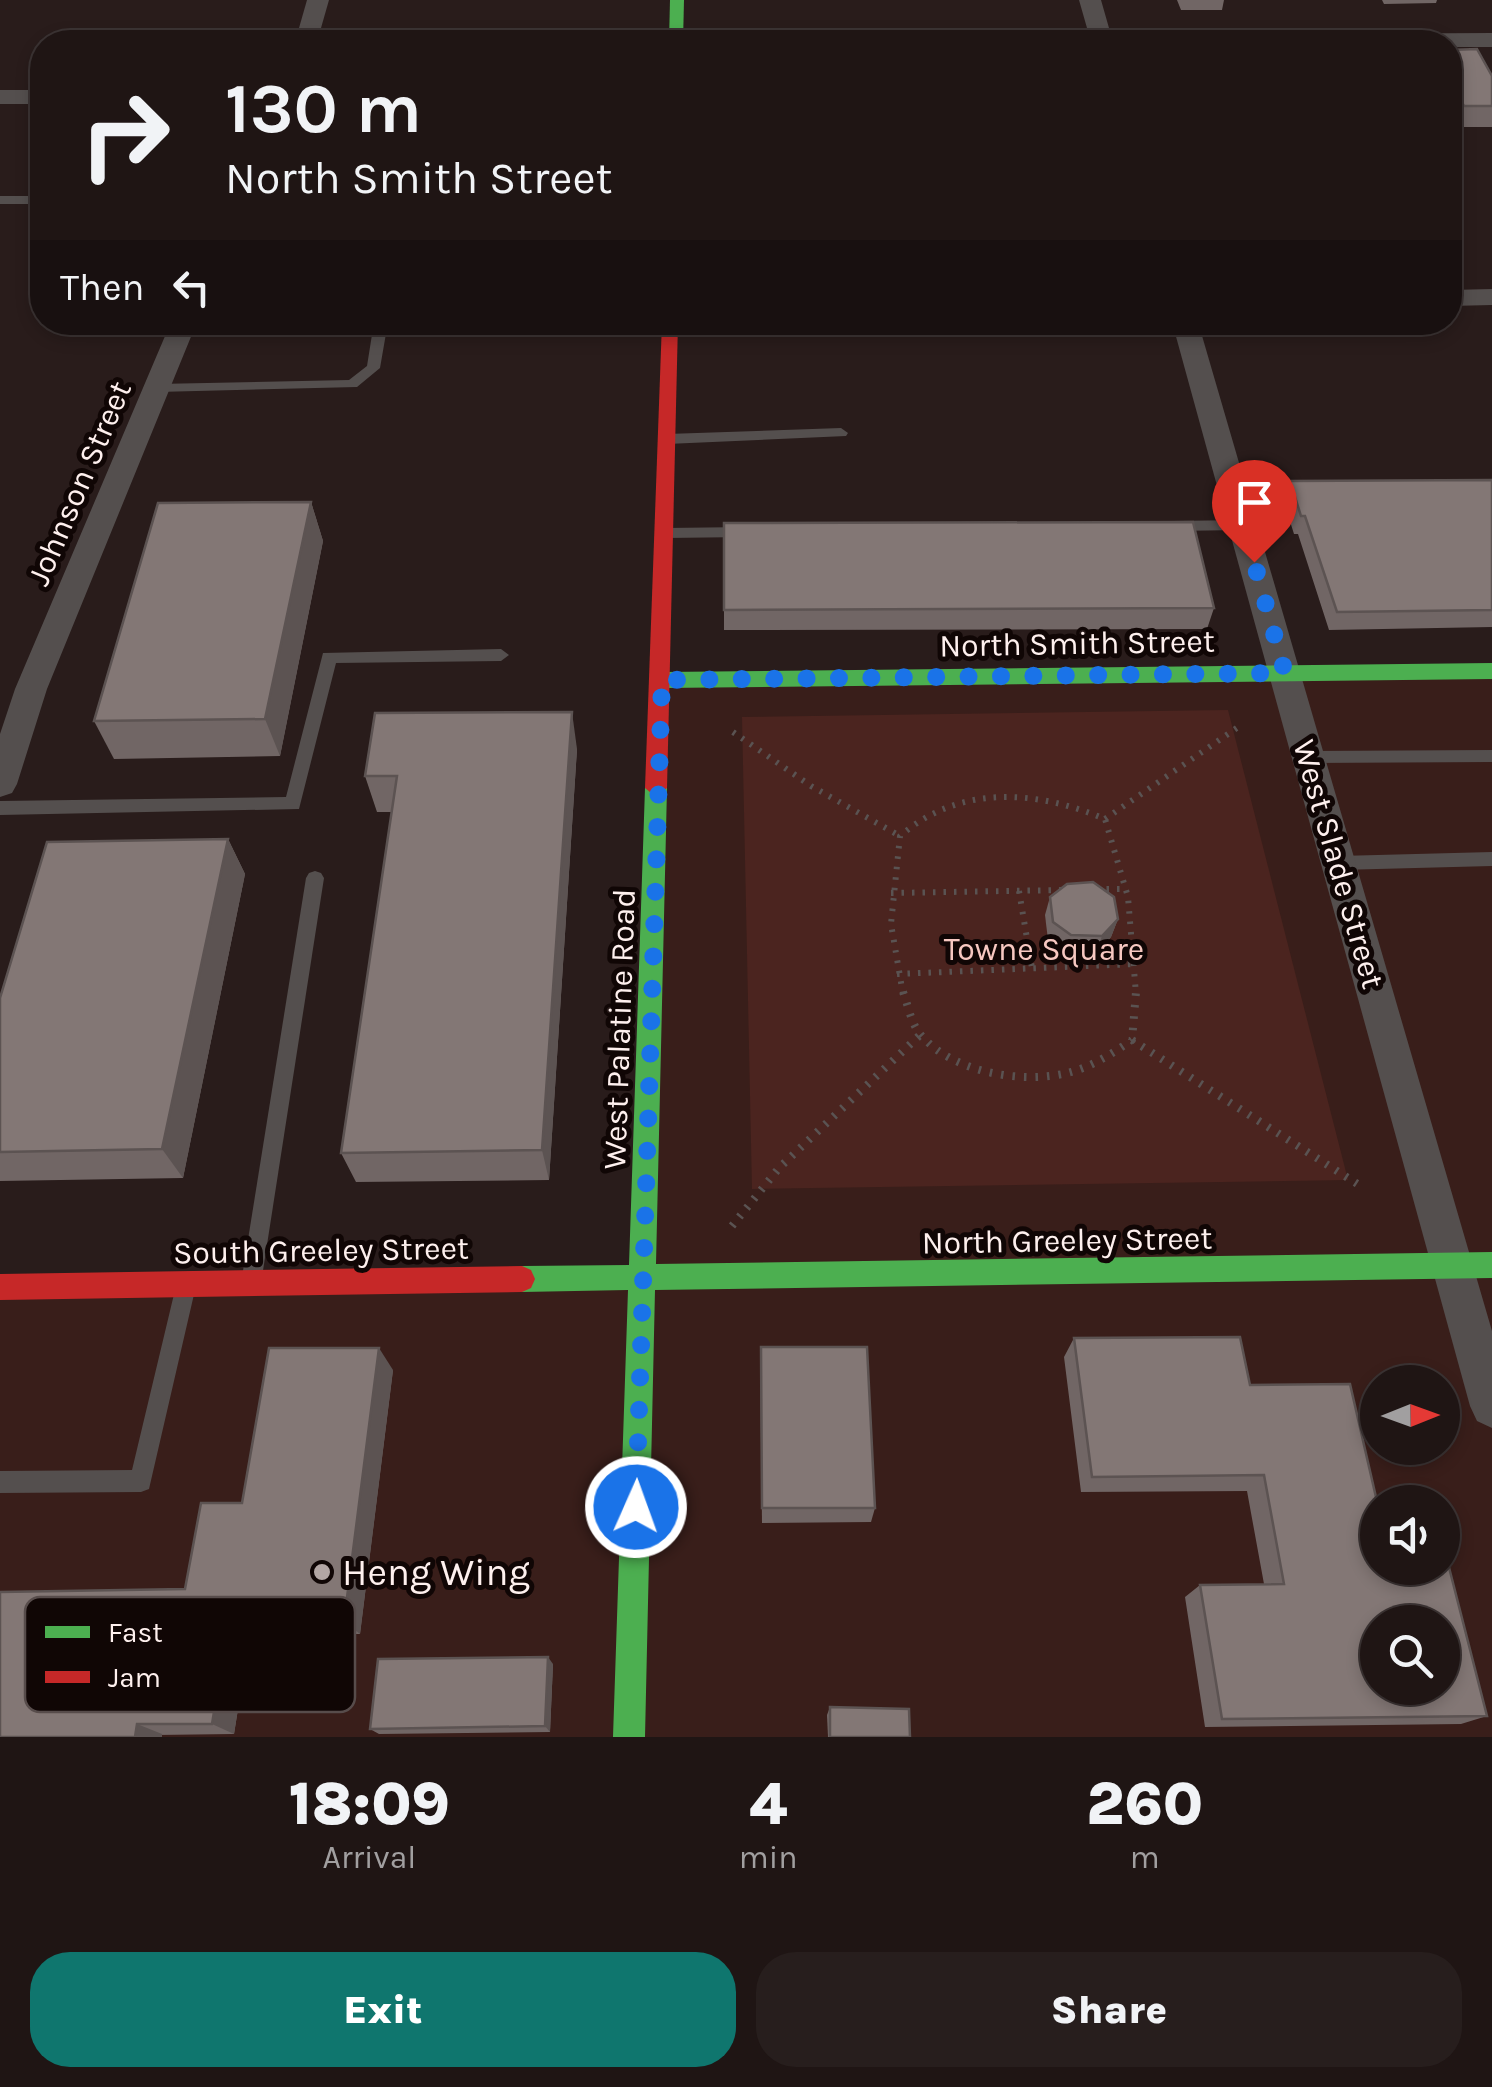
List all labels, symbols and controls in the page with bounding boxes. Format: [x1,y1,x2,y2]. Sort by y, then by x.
text: 130 m [225,68,422,150]
icon: right [60,70,190,200]
text: North Smith Street [225,152,612,204]
icon: left [164,260,219,315]
text: Then [60,265,144,310]
street label: Johnson Street [20,376,139,591]
pin [1212,460,1297,563]
icon: arrive [1227,475,1282,530]
street label: North Smith Street [939,623,1215,664]
street label: West Slade Street [1285,735,1392,993]
street label: West Palatine Road [596,888,643,1170]
park label: Towne Square [944,931,1144,968]
street label: North Greeley Street [921,1219,1213,1262]
street label: South Greeley Street [173,1229,469,1272]
north arrow [1360,1365,1460,1465]
map controls [1360,1365,1460,1705]
position arrow [584,1455,688,1559]
button: sound [1360,1485,1460,1585]
place label: Heng Wing [342,1550,530,1595]
marker: Heng Wing [311,1561,333,1583]
legend [25,1597,355,1712]
button: search [1360,1605,1460,1705]
text: Fast [108,1616,163,1649]
text: Jam [108,1661,161,1694]
text: 18:09 [289,1769,450,1839]
text: 4 [749,1769,787,1839]
text: 260 [1086,1769,1203,1839]
text: Arrival [323,1839,416,1876]
text: min [739,1839,798,1876]
text: m [1130,1839,1160,1876]
button: Exit [30,1952,736,2067]
button: Share [756,1952,1462,2067]

